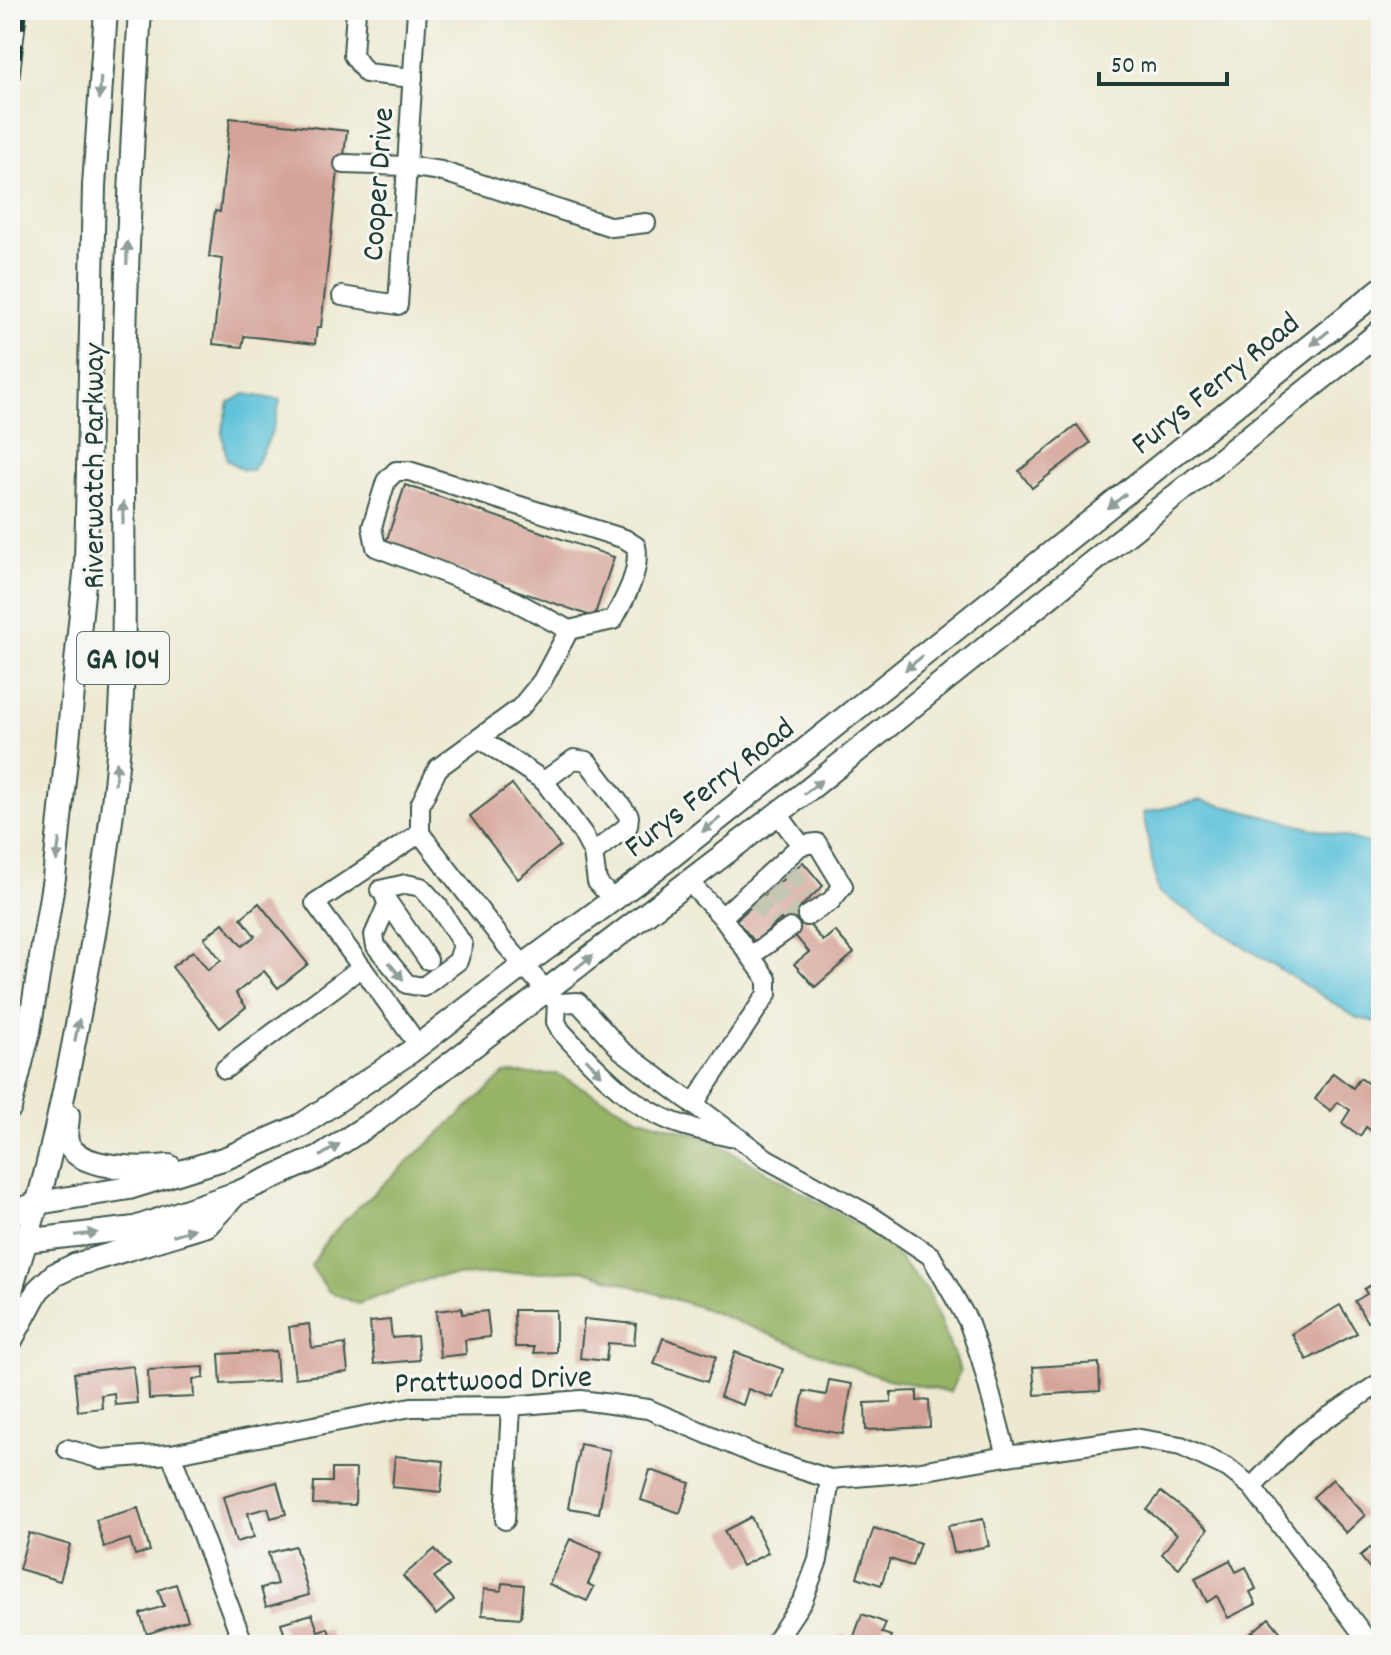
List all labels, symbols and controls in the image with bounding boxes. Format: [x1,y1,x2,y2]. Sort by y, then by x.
scale bar [1099,36,1227,86]
text: 50 m [1111,50,1157,84]
one-way arrow [93,76,106,101]
street label: Cooper Drive [353,106,409,263]
one-way arrow [121,240,133,265]
street label: Furys Ferry Road [1123,303,1312,469]
one-way arrow [1310,329,1330,346]
street label: Riverwatch Parkway [74,342,120,589]
one-way arrow [1107,492,1127,508]
one-way arrow [117,500,129,525]
road number: GA 104 [77,632,169,684]
one-way arrow [904,654,924,671]
street label: Furys Ferry Road [616,708,806,871]
one-way arrow [110,760,123,785]
one-way arrow [803,779,823,796]
one-way arrow [701,817,721,833]
one-way arrow [51,838,64,863]
one-way arrow [574,954,594,970]
one-way arrow [387,961,404,981]
one-way arrow [71,1017,83,1042]
one-way arrow [585,1057,603,1076]
one-way arrow [319,1143,341,1157]
one-way arrow [173,1225,197,1238]
one-way arrow [74,1227,99,1240]
street label: Prattwood Drive [393,1357,593,1409]

